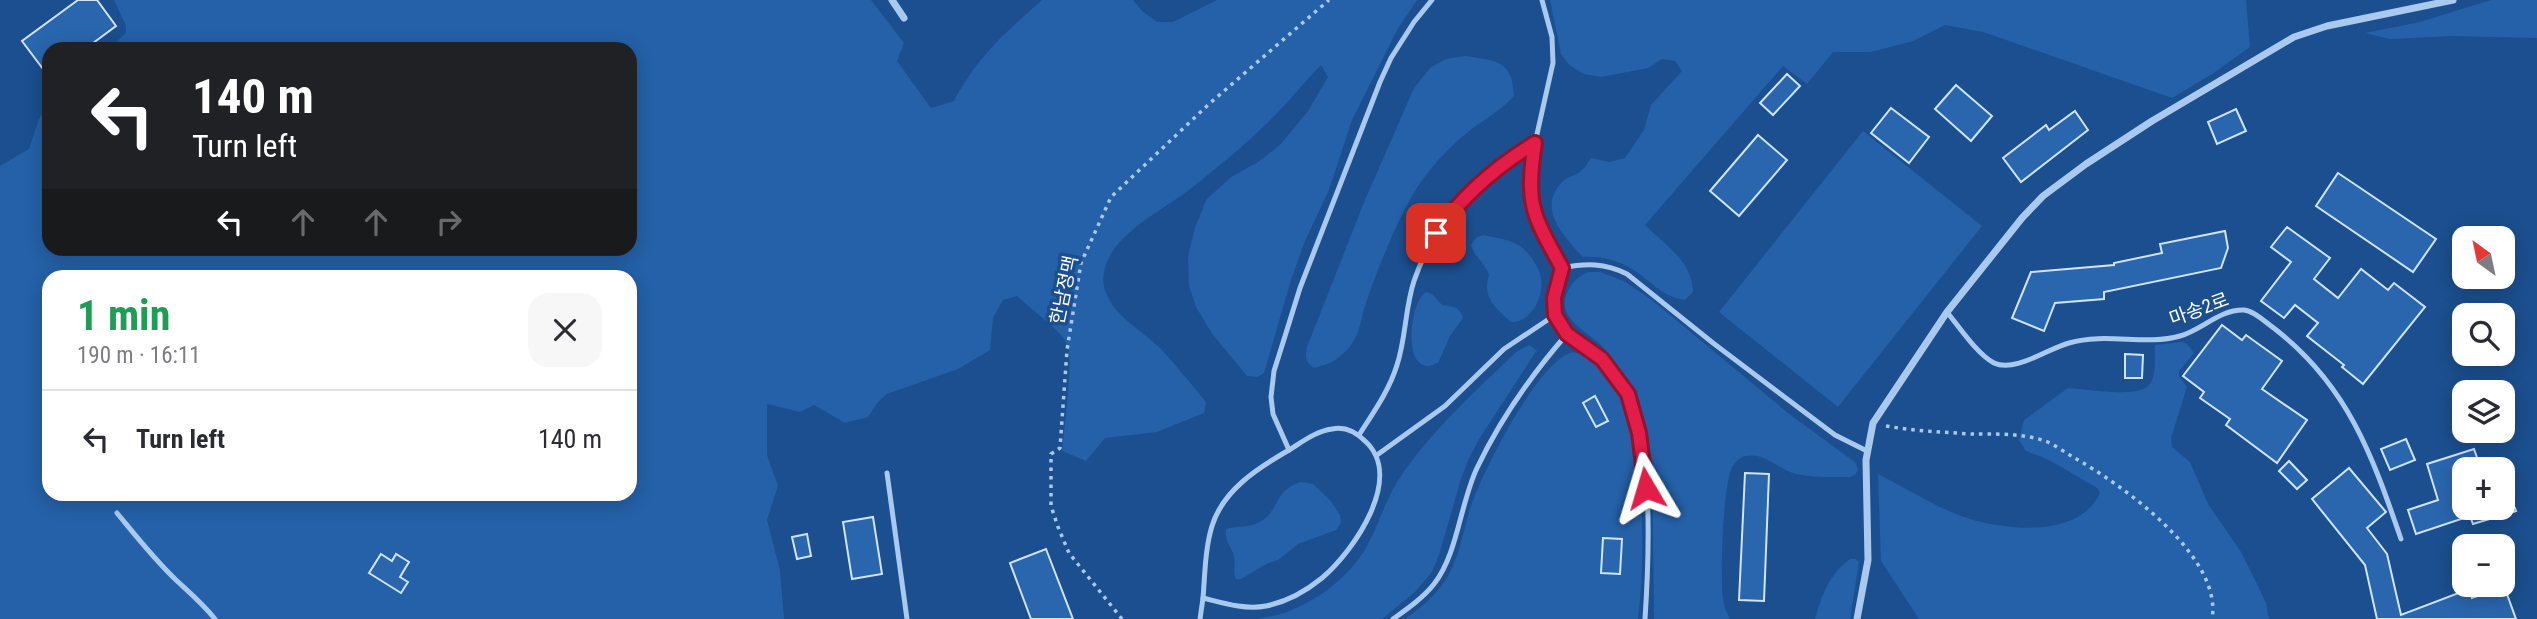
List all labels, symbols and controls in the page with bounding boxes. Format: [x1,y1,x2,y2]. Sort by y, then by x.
text: 140 m [192,68,314,125]
icon: left [77,70,168,161]
text: Turn left [192,127,297,165]
icon: left [211,203,249,241]
icon: ahead [284,203,322,241]
icon: ahead [357,203,395,241]
icon: right [430,203,468,241]
pin [1406,203,1466,263]
icon: arrive [1417,214,1455,252]
north arrow [2452,226,2515,289]
map controls [2452,226,2515,597]
street label: 한남정맥 [1045,253,1083,327]
street label: 마송2로 [2166,288,2232,330]
text: 1 min [77,291,170,340]
button: close [528,293,602,367]
button: search [2452,303,2515,366]
text: 190 m · 16:11 [77,342,201,369]
button: layers [2452,380,2515,443]
icon: left [77,420,115,458]
text: Turn left [136,424,225,454]
text: 140 m [538,424,602,454]
position arrow [1609,451,1683,525]
button: + [2452,457,2515,520]
button: − [2452,534,2515,597]

